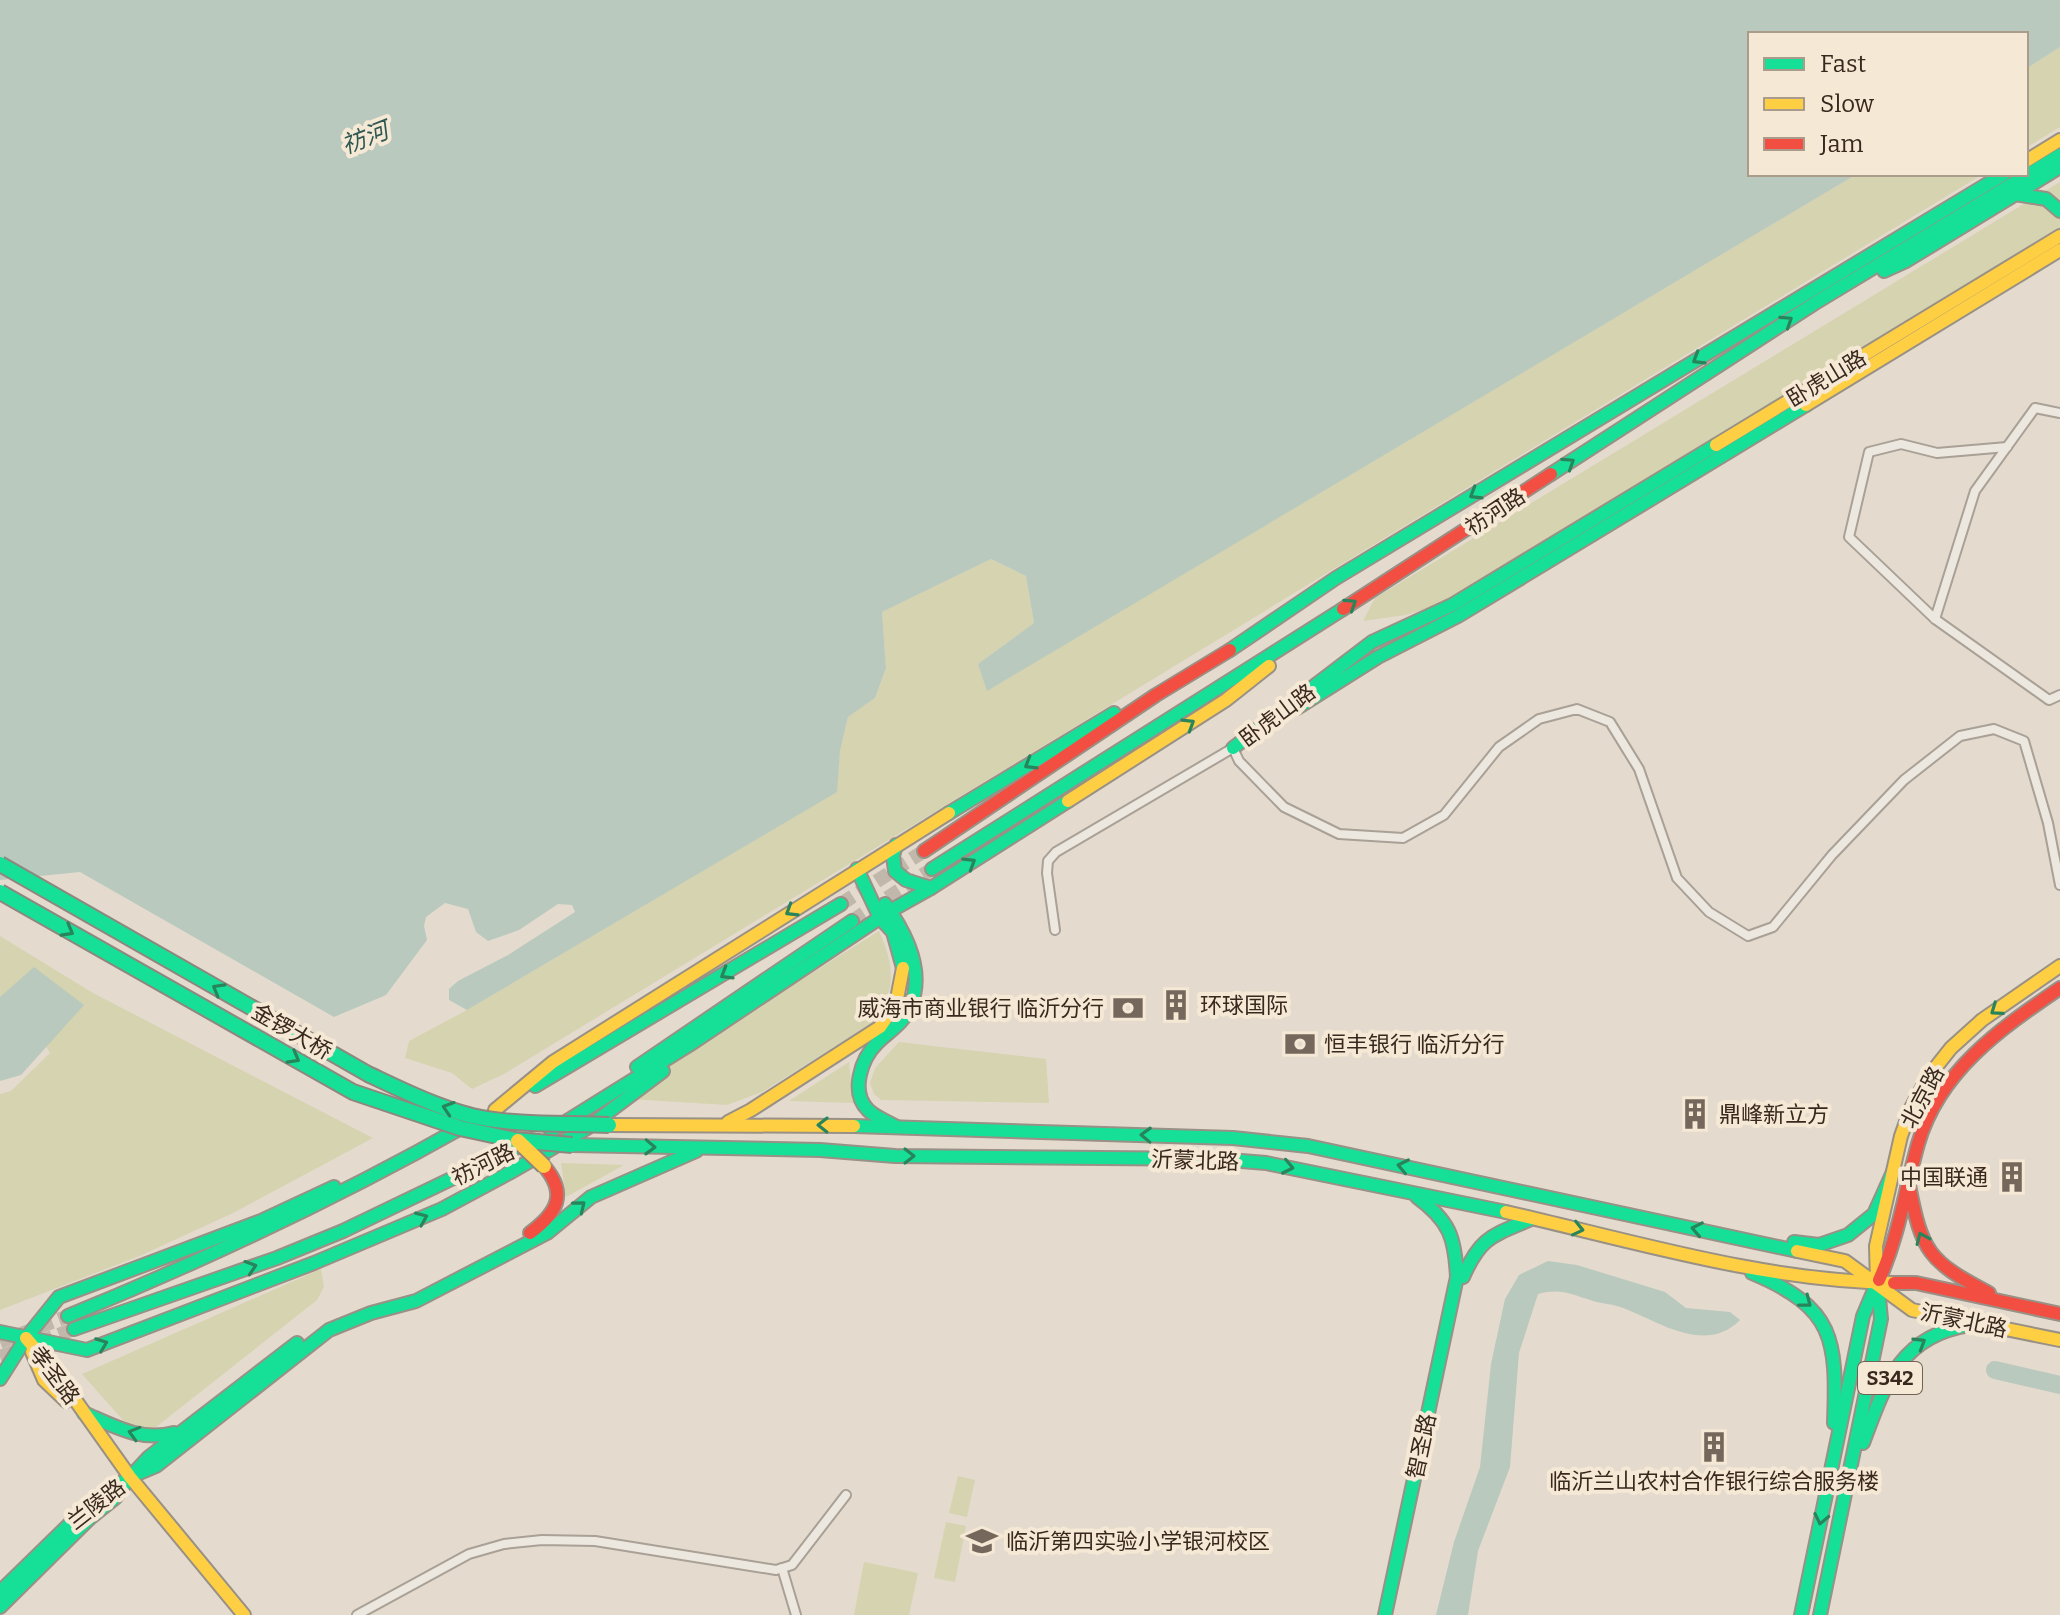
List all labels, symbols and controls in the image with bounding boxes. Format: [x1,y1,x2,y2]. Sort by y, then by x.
legend [1748,32,2028,176]
text: Fast [1820,50,1866,78]
text: Slow [1820,90,1875,118]
water label: 祊河 [338,115,396,160]
text: Jam [1819,130,1864,158]
one-way arrow [1778,316,1793,331]
street label: 卧虎山路 [1782,344,1871,413]
one-way arrow [1692,349,1707,365]
one-way arrow [1560,457,1575,472]
street label: 祊河路 [1460,482,1530,541]
one-way arrow [1470,484,1484,499]
one-way arrow [1342,599,1357,614]
street label: 卧虎山路 [1234,678,1321,753]
one-way arrow [1181,718,1195,733]
one-way arrow [1024,754,1039,769]
one-way arrow [961,858,976,873]
one-way arrow [785,901,800,916]
one-way arrow [59,921,74,937]
one-way arrow [720,964,735,980]
one-way arrow [212,983,226,998]
building icon: 环球国际 [1159,988,1193,1022]
bank icon: 威海市商业银行 临沂分行 [1111,991,1145,1025]
place label: 环球国际 [1200,992,1288,1019]
place label: 威海市商业银行 临沂分行 [858,995,1104,1022]
street label: 金锣大桥 [247,998,337,1065]
one-way arrow [1990,1000,2004,1015]
bank icon: 恒丰银行 临沂分行 [1283,1027,1317,1061]
place label: 恒丰银行 临沂分行 [1324,1031,1504,1058]
one-way arrow [286,1049,301,1064]
street label: 北京路 [1895,1062,1950,1133]
building icon: 鼎峰新立方 [1678,1097,1712,1131]
one-way arrow [442,1101,456,1117]
place label: 鼎峰新立方 [1719,1101,1829,1128]
one-way arrow [816,1116,829,1134]
one-way arrow [1139,1126,1152,1143]
street label: 祊河路 [448,1138,519,1191]
one-way arrow [644,1138,657,1156]
street label: 沂蒙北路 [1151,1145,1239,1176]
one-way arrow [903,1147,916,1165]
one-way arrow [1281,1158,1295,1175]
one-way arrow [1397,1158,1410,1175]
building icon: 中国联通 [1995,1160,2029,1194]
place label: 中国联通 [1900,1164,1988,1191]
one-way arrow [570,1202,585,1216]
one-way arrow [414,1211,428,1227]
one-way arrow [1571,1220,1585,1237]
one-way arrow [1691,1221,1704,1238]
one-way arrow [1915,1232,1932,1246]
one-way arrow [243,1260,257,1276]
one-way arrow [1797,1293,1812,1307]
street label: 沂蒙北路 [1918,1298,2010,1343]
one-way arrow [94,1337,108,1354]
one-way arrow [1911,1338,1925,1353]
street label: 孝圣路 [24,1341,85,1410]
road number: S342 [1858,1362,1922,1394]
street label: 智圣路 [1401,1411,1442,1481]
one-way arrow [128,1426,141,1442]
building icon: 临沂兰山农村合作银行综合服务楼 [1697,1430,1731,1464]
place label: 临沂兰山农村合作银行综合服务楼 [1549,1468,1879,1495]
street label: 兰陵路 [62,1473,131,1535]
one-way arrow [1813,1511,1830,1525]
school or university icon: 临沂第四实验小学银河校区 [965,1524,999,1558]
place label: 临沂第四实验小学银河校区 [1006,1528,1270,1555]

